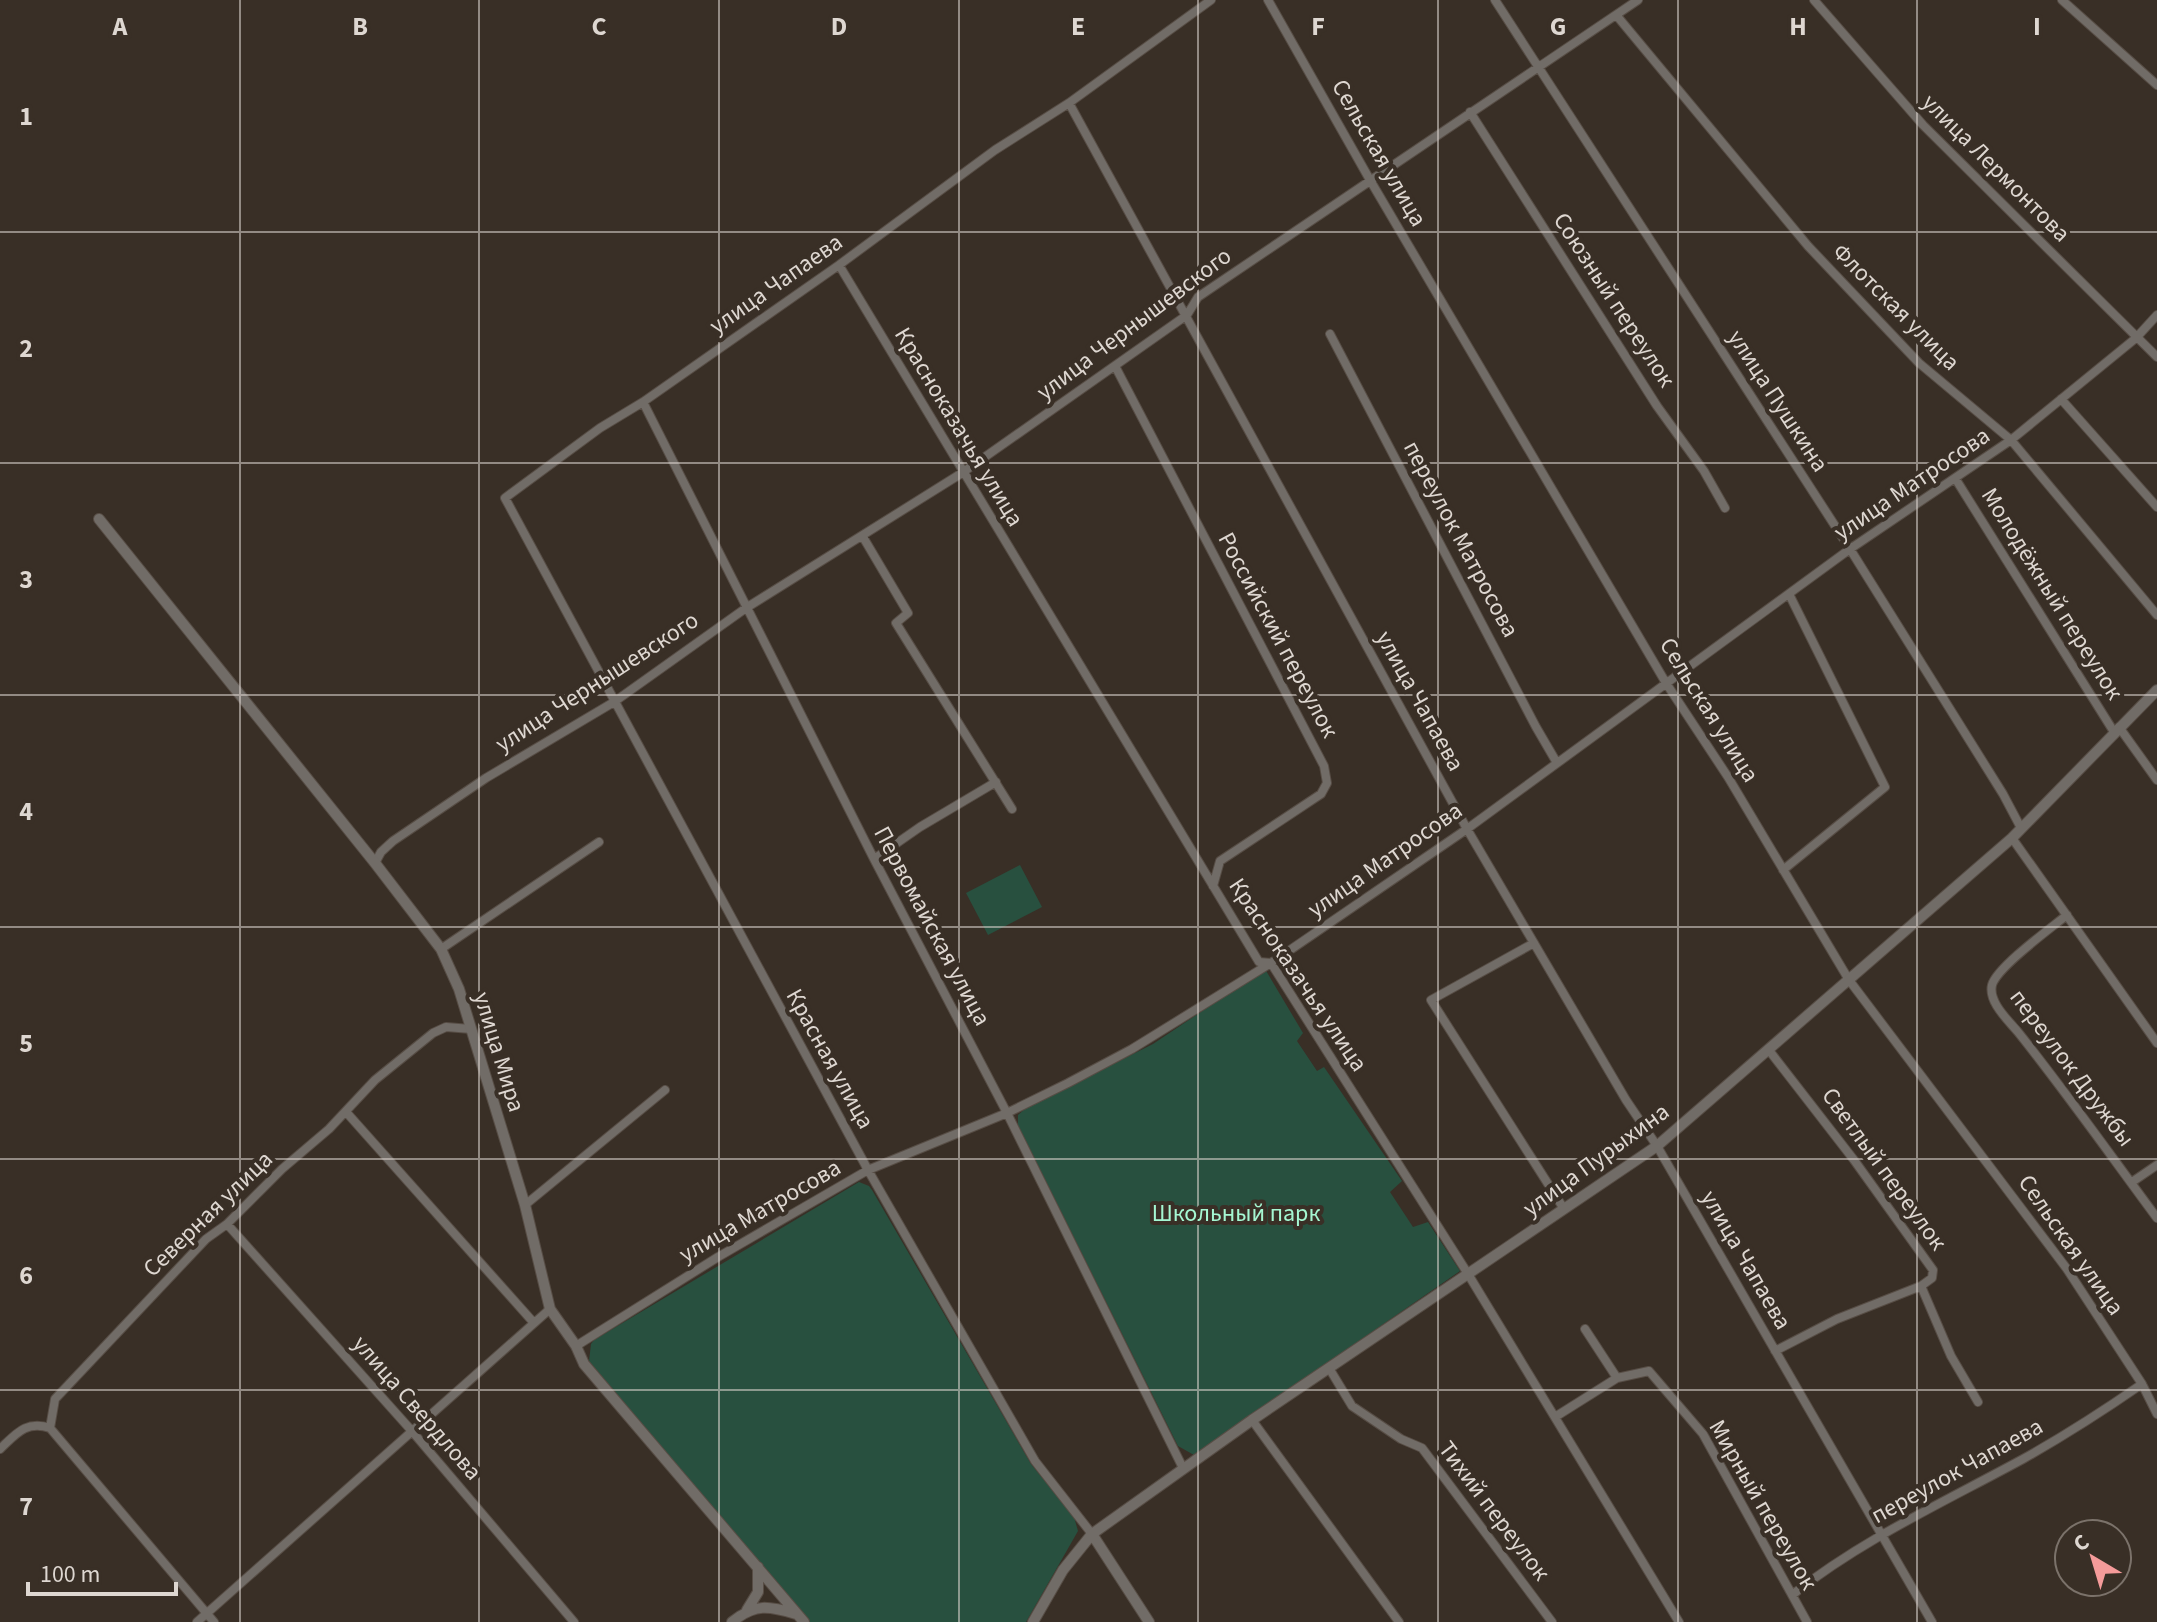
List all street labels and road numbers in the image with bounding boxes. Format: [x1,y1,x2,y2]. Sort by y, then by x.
street label: Сельская улица [1323,73,1435,233]
street label: улица Лермонтова [1914,86,2078,250]
street label: Союзный переулок [1544,206,1684,394]
street label: улица Чапаева [702,225,850,343]
street label: Флотская улица [1824,235,1968,379]
street label: улица Чернышевского [1029,239,1239,409]
street label: Красноказачья улица [886,321,1032,533]
street label: улица Пушкина [1719,323,1837,479]
street label: улица Матросова [1827,419,1997,549]
street label: переулок Матросова [1394,434,1528,644]
street label: Молодёжный переулок [1972,481,2132,707]
street label: Российский переулок [1209,526,1347,744]
street label: улица Чернышевского [488,603,706,761]
street label: улица Чапаева [1367,624,1473,778]
street label: Сельская улица [1650,631,1768,789]
street label: улица Матросова [1300,793,1470,927]
street label: Первомайская улица [865,820,999,1032]
street label: Красноказачья улица [1220,871,1376,1079]
street label: Красная улица [777,982,883,1136]
street label: переулок Дружбы [2001,982,2143,1154]
street label: улица Мира [464,988,534,1116]
street label: Светлый переулок [1813,1080,1955,1258]
street label: улица Пурыхина [1515,1095,1677,1225]
street label: Северная улица [135,1143,281,1285]
street label: улица Матросова [672,1150,848,1272]
street label: Сельская улица [2009,1167,2133,1323]
street label: улица Чапаева [1692,1184,1800,1336]
street label: улица Свердлова [344,1328,490,1488]
street label: переулок Чапаева [1865,1409,2049,1533]
street label: Мирный переулок [1700,1413,1826,1597]
street label: Тихий переулок [1430,1434,1558,1588]

